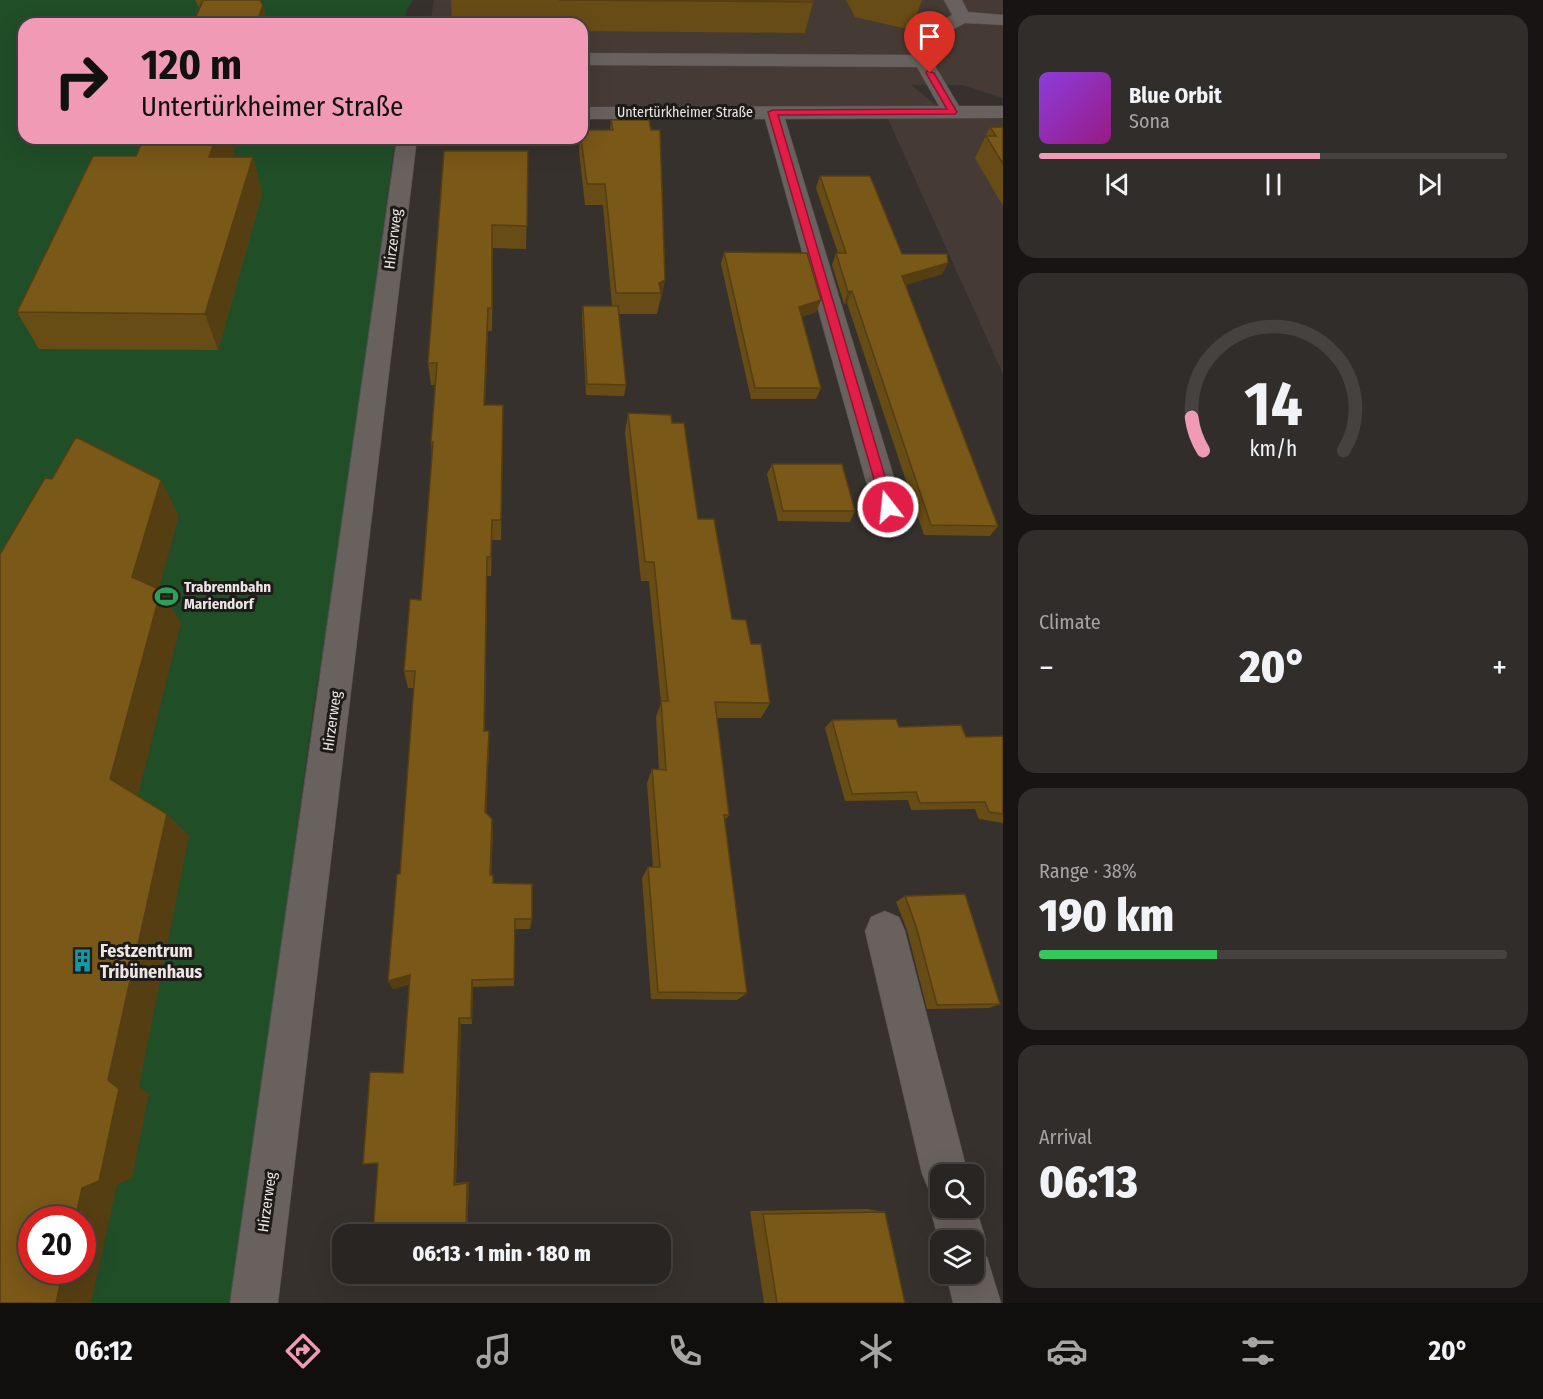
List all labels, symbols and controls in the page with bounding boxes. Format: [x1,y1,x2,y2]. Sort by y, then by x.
pin [904,11,955,73]
icon: arrive [913,20,946,53]
text: 120 m [141,40,242,90]
icon: right [42,42,120,120]
text: Blue Orbit [1129,82,1222,109]
text: Untertürkheimer Straße [141,91,403,123]
street label: Untertürkheimer Straße [617,104,753,121]
text: Sona [1129,109,1170,133]
icon: previous [1101,168,1134,201]
icon: pause [1257,168,1290,201]
icon: next [1413,168,1446,201]
street label: Hirzerweg [380,208,406,270]
text: 14 [1244,367,1302,442]
text: km/h [1249,436,1297,462]
position arrow [856,475,920,539]
place label: Trabrennbahn Mariendorf [184,578,271,613]
sports icon: Trabrennbahn Mariendorf [153,583,179,609]
text: Climate [1039,610,1101,634]
text: 20° [1239,640,1306,694]
text: − [1039,648,1054,688]
text: + [1492,648,1507,688]
street label: Hirzerweg [319,690,345,752]
text: Range · 38% [1039,859,1137,883]
text: 190 km [1039,889,1174,943]
place label: Festzentrum Tribünenhaus [100,940,202,983]
building icon: Festzentrum Tribünenhaus [69,948,95,974]
text: Arrival [1039,1125,1092,1149]
text: 06:13 [1039,1155,1138,1209]
map controls [930,1164,984,1284]
button: search [930,1164,984,1218]
street label: Hirzerweg [254,1171,280,1233]
speed limit sign: 20 [18,1206,96,1284]
button: layers [930,1230,984,1284]
text: 06:13 · 1 min · 180 m [412,1240,591,1267]
icon: directions [282,1330,324,1372]
icon: music [473,1330,515,1372]
icon: phone [664,1330,706,1372]
icon: climate [855,1330,897,1372]
icon: car [1046,1330,1088,1372]
icon: filters [1237,1330,1279,1372]
text: 06:12 [75,1335,133,1367]
text: 20° [1429,1335,1468,1367]

